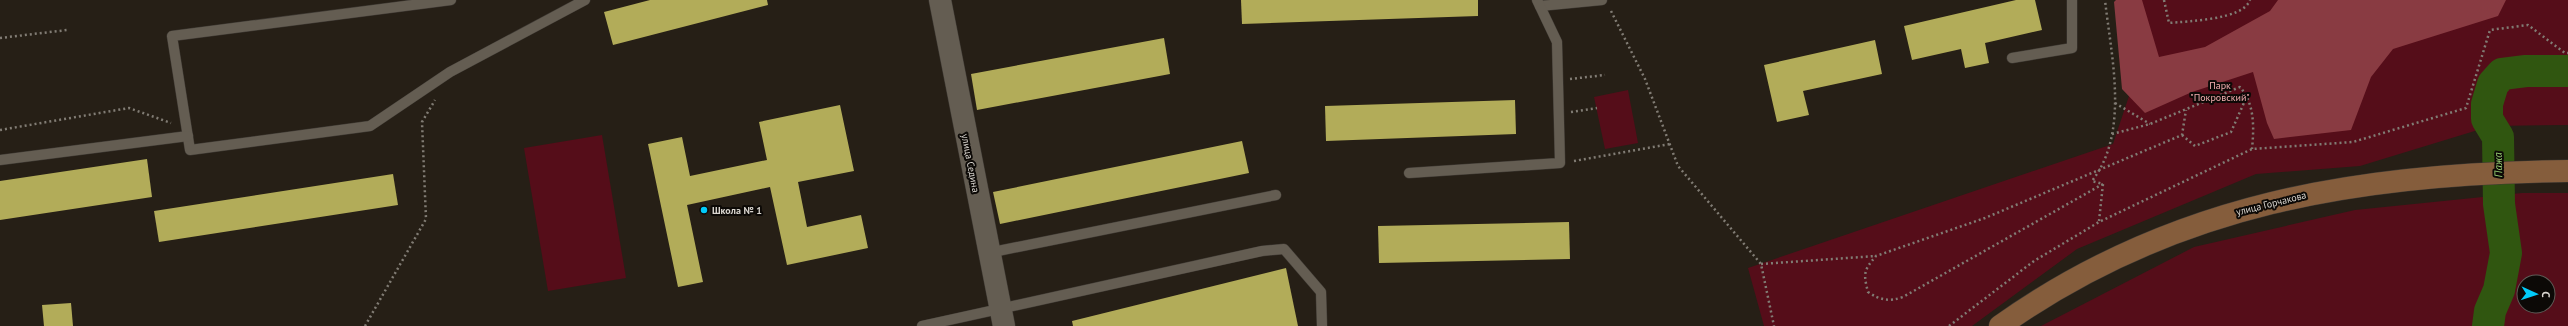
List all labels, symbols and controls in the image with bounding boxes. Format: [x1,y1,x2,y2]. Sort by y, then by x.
park label: Парк "Покровский" [2190,79,2250,104]
street label: улица Седина [958,133,983,194]
water label: Пажа [2491,152,2505,178]
street label: улица Горчакова [2235,188,2308,219]
place label: Школа № 1 [712,204,762,217]
marker: Школа № 1 [699,205,709,215]
north arrow [2516,274,2556,314]
text: С [2539,291,2553,298]

